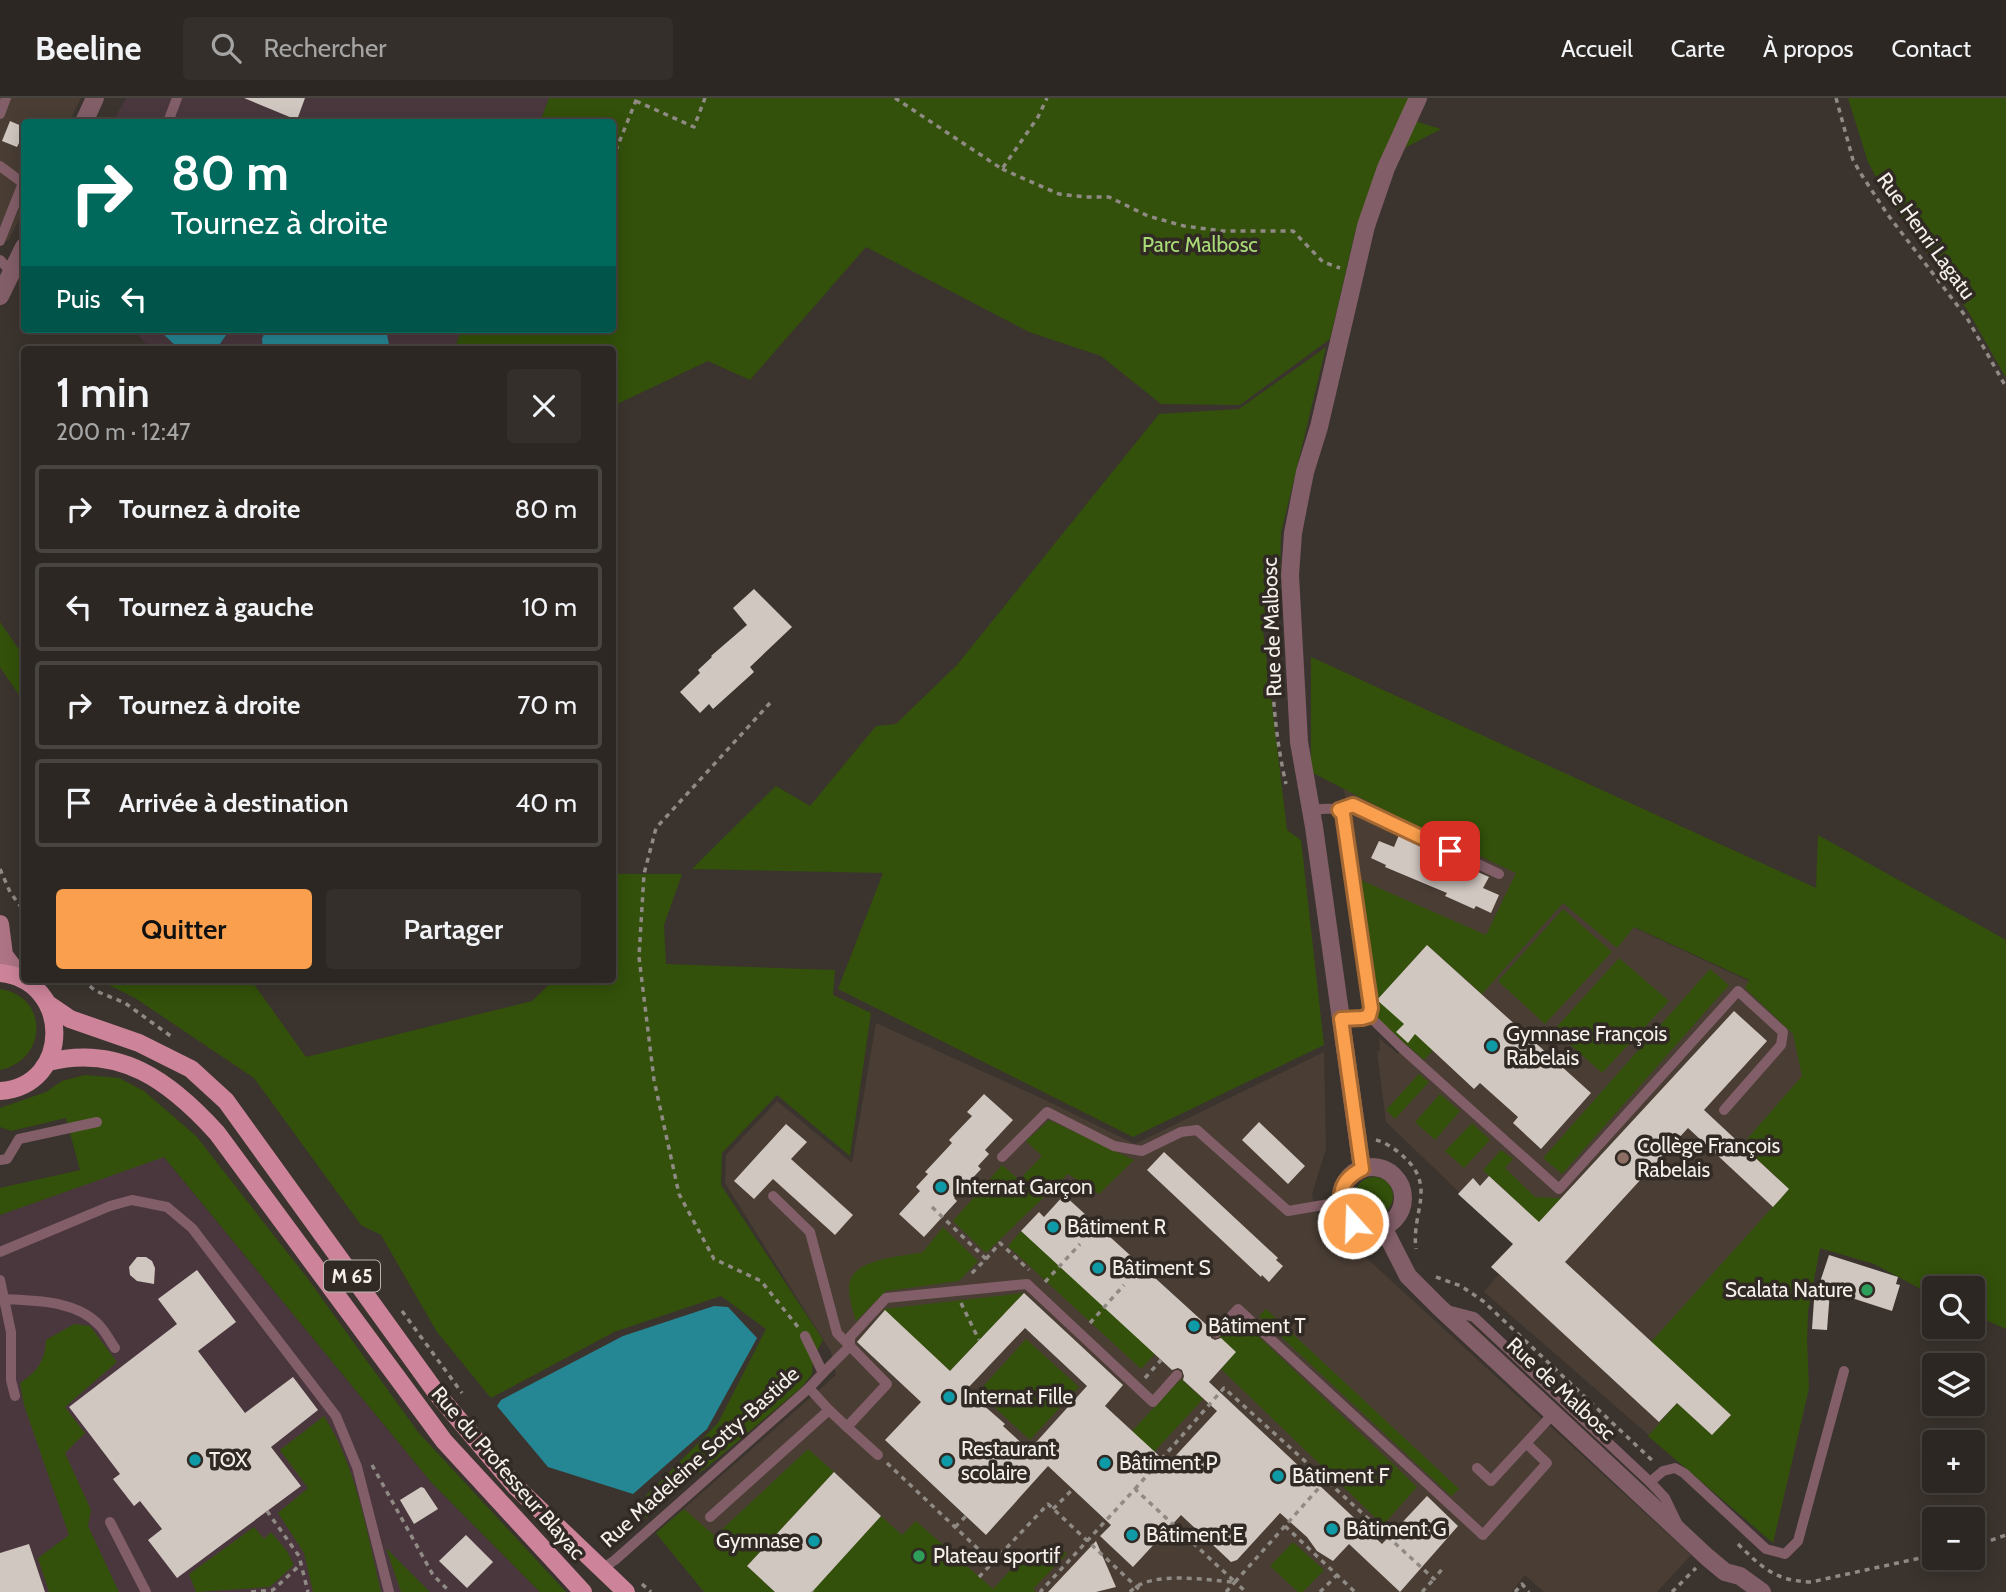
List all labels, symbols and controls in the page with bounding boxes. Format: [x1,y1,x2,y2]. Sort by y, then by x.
search box [183,17,673,80]
text: Beeline [35,28,141,68]
icon: search [207,29,245,67]
text: Rechercher [263,32,386,64]
text: Accueil [1561,34,1633,63]
text: Carte [1671,34,1725,63]
text: À propos [1763,34,1854,63]
text: Contact [1892,34,1971,63]
text: 80 m [171,143,289,202]
icon: right [56,147,147,238]
street label: Rue Henri Lagatu [1872,167,1981,304]
text: Tournez à droite [171,203,388,242]
park label: Parc Malbosc [1142,232,1258,257]
icon: left [115,280,153,318]
text: Puis [56,283,101,315]
text: 1 min [56,366,150,418]
button: close [507,369,581,443]
text: 200 m · 12:47 [56,418,191,446]
icon: right [60,490,98,528]
text: Tournez à droite [119,493,301,525]
text: 80 m [514,493,577,525]
street label: Rue de Malbosc [1257,557,1286,697]
icon: left [60,588,98,626]
text: Tournez à gauche [119,591,314,623]
text: 10 m [522,591,577,623]
icon: right [60,686,98,724]
text: Tournez à droite [119,689,301,721]
text: 70 m [517,689,577,721]
icon: arrive [60,784,98,822]
text: Arrivée à destination [119,787,349,819]
text: 40 m [515,787,577,819]
pin [1420,821,1480,881]
icon: arrive [1431,832,1469,870]
button: Quitter [56,889,312,969]
button: Partager [326,889,581,969]
place label: Gymnase François Rabelais [1506,1021,1668,1070]
marker: Gymnase François Rabelais [1484,1038,1500,1054]
place label: Collège François Rabelais [1637,1133,1780,1182]
marker: Collège François Rabelais [1615,1150,1631,1166]
place label: Internat Garçon [955,1174,1093,1199]
marker: Internat Garçon [933,1179,949,1195]
position arrow [1316,1186,1390,1260]
place label: Bâtiment R [1067,1214,1166,1239]
marker: Bâtiment R [1045,1219,1061,1235]
place label: Bâtiment S [1112,1255,1211,1280]
road number: M 65 [324,1260,380,1292]
marker: Bâtiment S [1090,1260,1106,1276]
map controls [1922,1276,1985,1570]
button: search [1922,1276,1985,1339]
place label: Scalata Nature [1725,1277,1853,1302]
marker: Scalata Nature [1859,1282,1875,1298]
place label: Bâtiment T [1208,1313,1306,1338]
marker: Bâtiment T [1186,1318,1202,1334]
street label: Rue de Malbosc [1502,1332,1621,1445]
button: layers [1922,1353,1985,1416]
street label: Rue Madeleine Sotty-Bastide [595,1361,804,1552]
street label: Rue du Professeur Blayac [426,1381,590,1564]
place label: Internat Fille [963,1384,1074,1409]
marker: Internat Fille [941,1389,957,1405]
button: + [1922,1430,1985,1493]
place label: Restaurant scolaire [961,1436,1056,1485]
place label: TOX [209,1447,248,1472]
place label: Bâtiment P [1119,1450,1218,1475]
marker: TOX [187,1452,203,1468]
marker: Restaurant scolaire [939,1453,955,1469]
marker: Bâtiment P [1097,1455,1113,1471]
place label: Bâtiment F [1292,1463,1389,1488]
marker: Bâtiment F [1270,1468,1286,1484]
button: − [1922,1507,1985,1570]
place label: Bâtiment G [1346,1516,1447,1541]
marker: Bâtiment G [1324,1521,1340,1537]
place label: Bâtiment E [1146,1522,1244,1547]
marker: Bâtiment E [1124,1527,1140,1543]
place label: Gymnase [716,1528,800,1553]
marker: Gymnase [806,1533,822,1549]
place label: Plateau sportif [933,1543,1060,1568]
marker: Plateau sportif [911,1548,927,1564]

